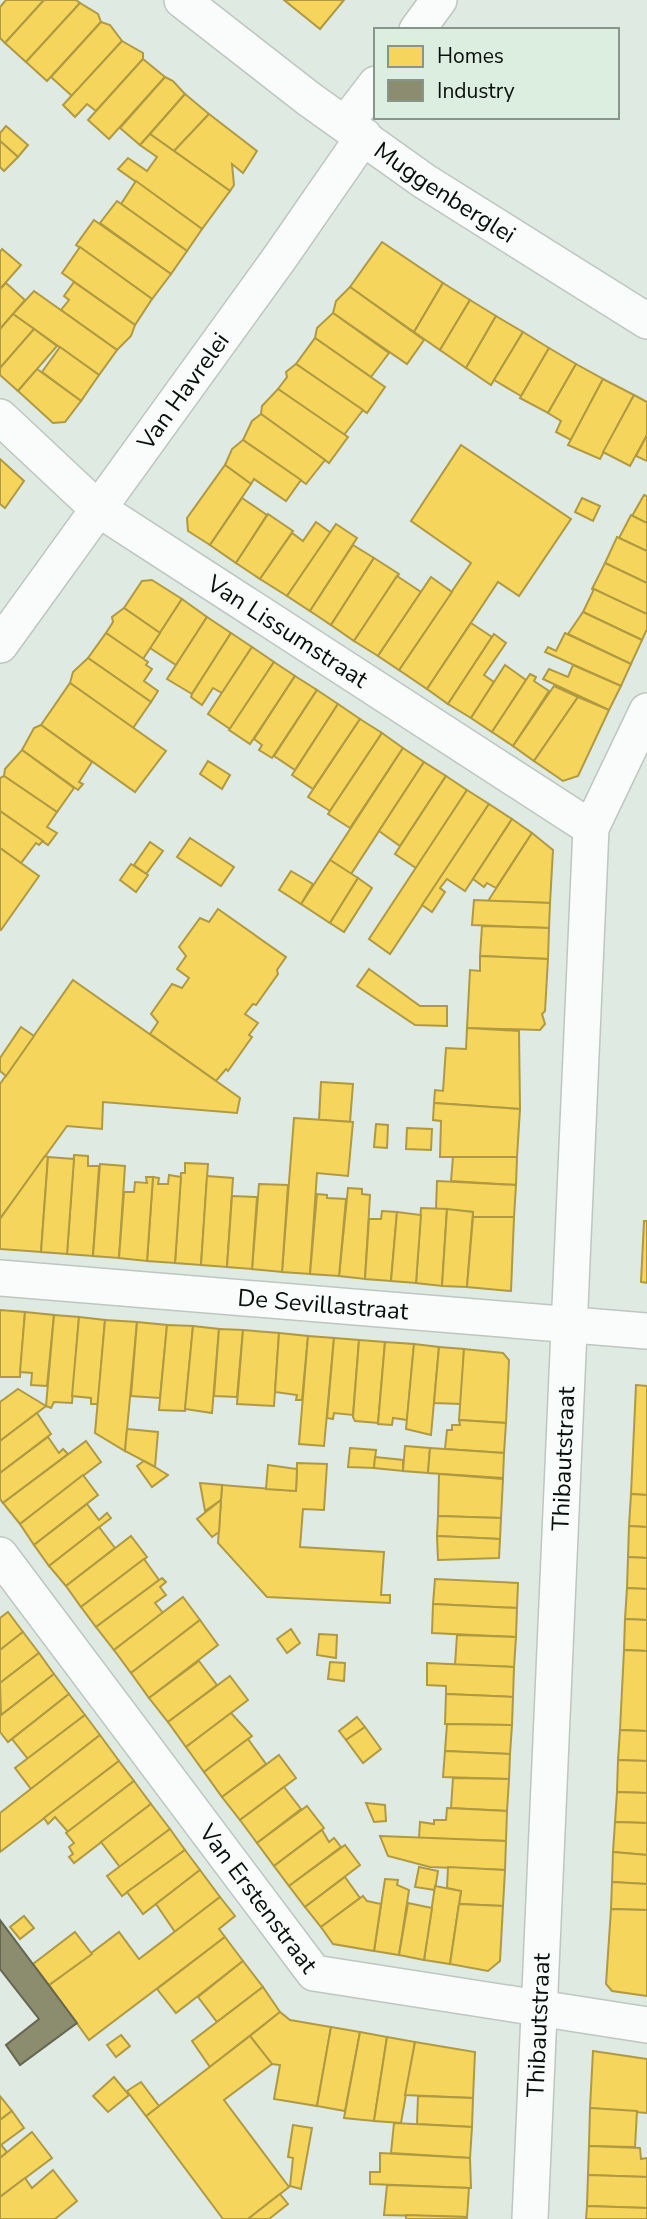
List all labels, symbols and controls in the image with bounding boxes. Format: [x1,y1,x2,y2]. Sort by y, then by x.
legend [374,28,619,119]
text: Homes [437,42,504,70]
text: Industry [437,77,515,105]
street label: Muggenberglei [368,134,522,251]
street label: Van Havrelei [129,326,237,457]
street label: Van Lissumstraat [200,567,375,696]
street label: De Sevillastraat [236,1282,410,1327]
street label: Thibautstraat [544,1385,583,1532]
street label: Van Erstenstraat [191,1817,325,1980]
street label: Thibautstraat [519,1952,558,2098]

